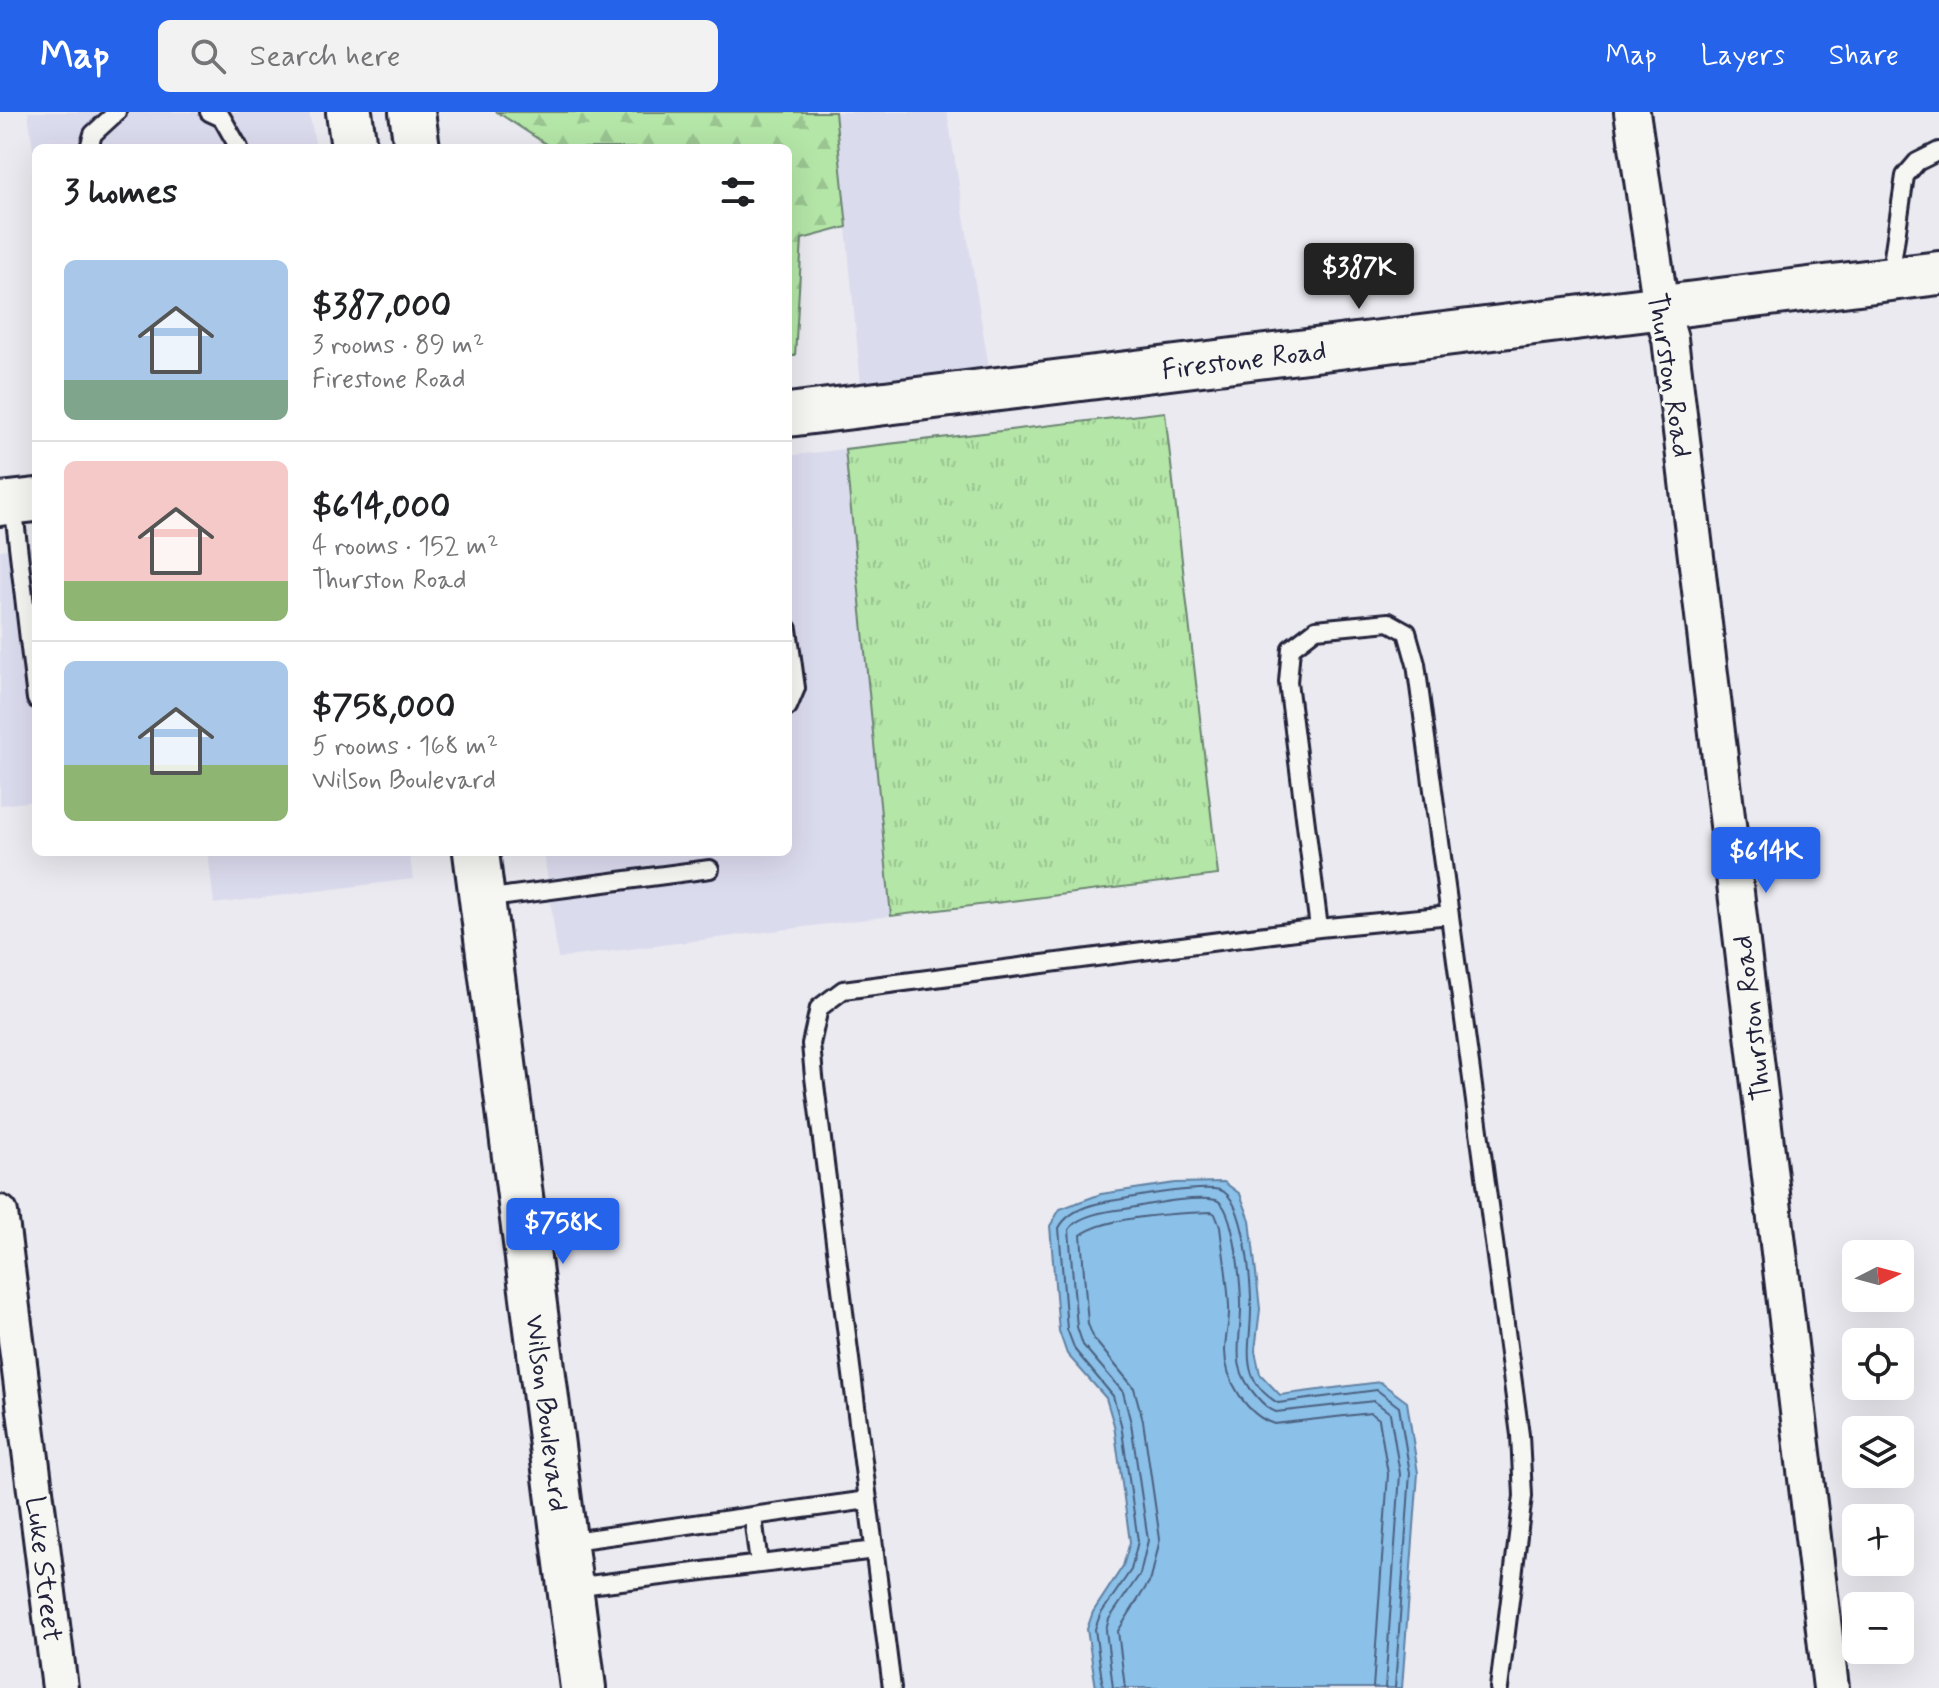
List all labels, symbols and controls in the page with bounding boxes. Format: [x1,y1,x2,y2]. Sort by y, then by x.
search box [158,20,718,92]
text: Map [40,32,110,81]
icon: search [186,34,230,78]
text: Search here [250,37,401,76]
text: Map [1606,38,1657,75]
text: Layers [1701,38,1785,75]
text: Share [1829,38,1899,75]
text: 3 homes [64,170,177,215]
icon: filters [716,170,760,214]
pin: $387K [1303,243,1415,311]
text: $387K [1322,252,1396,286]
text: $387,000 [312,284,451,329]
street label: Thurston Road [1637,290,1700,460]
icon: home [128,292,224,388]
text: 3 rooms · 89 m² [312,329,484,363]
street label: Firestone Road [1160,333,1329,390]
text: Firestone Road [312,363,466,397]
text: $614,000 [312,485,450,530]
icon: home [128,493,224,589]
text: 4 rooms · 152 m² [312,530,499,564]
text: Thurston Road [312,564,467,598]
text: $758,000 [312,685,455,730]
icon: home [128,693,224,789]
text: 5 rooms · 168 m² [312,730,498,764]
text: Wilson Boulevard [312,764,496,798]
pin: $614K [1710,827,1822,895]
text: $614K [1729,836,1803,870]
street label: Thurston Road [1725,933,1782,1103]
pin: $758K [507,1198,619,1266]
text: $758K [524,1207,602,1241]
north arrow [1842,1240,1914,1312]
map controls [1842,1240,1914,1664]
street label: Wilson Boulevard [515,1313,576,1514]
button: locate [1842,1328,1914,1400]
button: layers [1842,1416,1914,1488]
street label: Luke Street [15,1494,70,1644]
button: + [1842,1504,1914,1576]
button: − [1842,1592,1914,1664]

